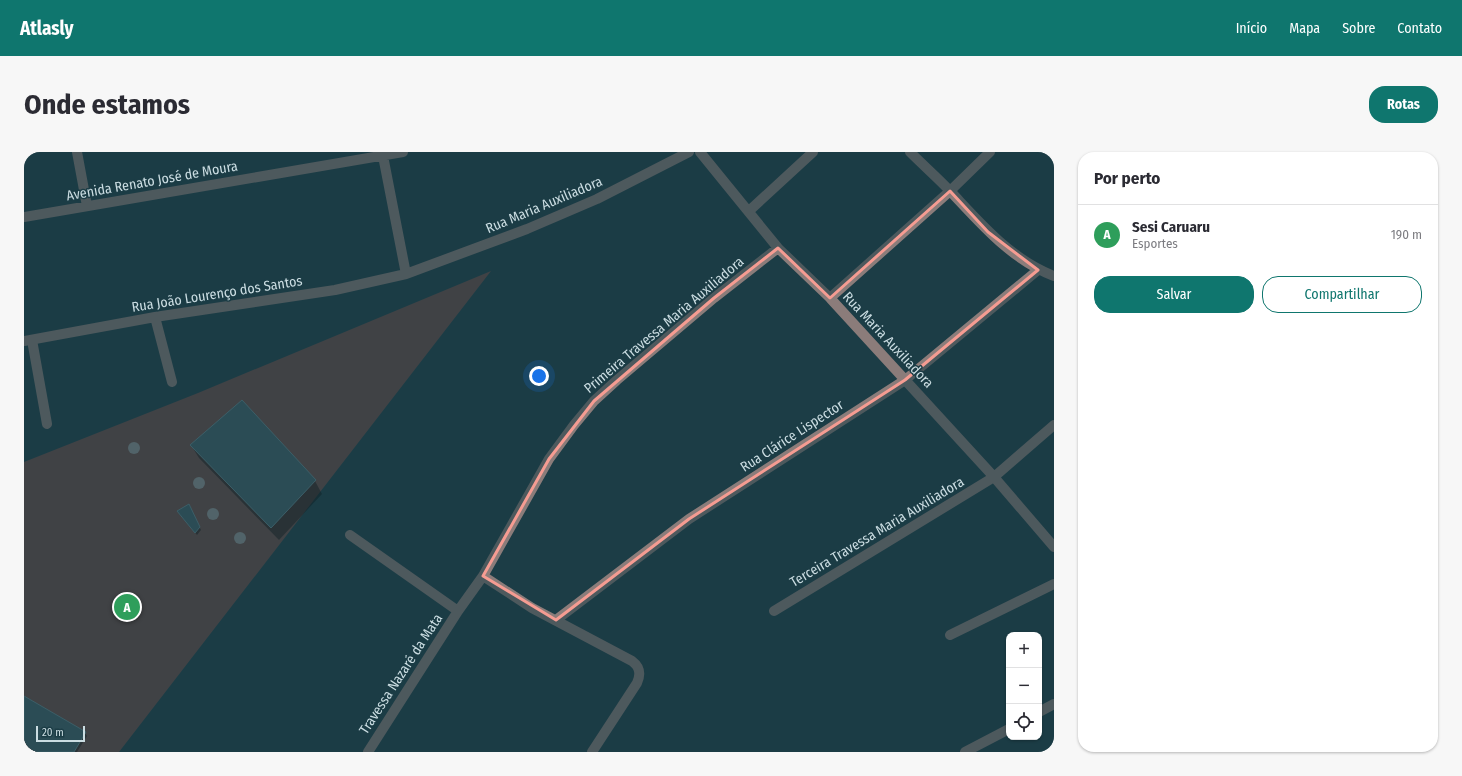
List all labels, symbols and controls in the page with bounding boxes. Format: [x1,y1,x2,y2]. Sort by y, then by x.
text: Atlasly [20,17,74,40]
text: Início [1236,20,1267,37]
text: Mapa [1289,20,1320,37]
text: Sobre [1342,20,1375,37]
text: Contato [1397,20,1442,37]
button: Rotas [1369,86,1438,123]
text: Onde estamos [24,88,190,121]
street label: Avenida Renato José de Moura [65,158,239,204]
text: Por perto [1094,168,1160,189]
street label: Rua Maria Auxiliadora [483,173,605,237]
text: Sesi Caruaru [1132,218,1210,236]
text: A [1103,227,1111,242]
text: 190 m [1391,227,1422,242]
text: Esportes [1132,236,1178,251]
street label: Primeira Travessa Maria Auxiliadora [581,253,747,397]
street label: Rua João Lourenço dos Santos [131,272,304,316]
button: Salvar [1094,276,1254,313]
button: Compartilhar [1262,276,1422,313]
street label: Rua Maria Auxiliadora [839,288,937,392]
your location [529,366,549,386]
street label: Rua Clárice Lispector [737,396,847,476]
street label: Terceira Travessa Maria Auxiliadora [787,473,967,591]
pin: A [114,592,140,622]
street label: Travessa Nazaré da Mata [356,610,446,737]
map controls [1006,632,1042,740]
button: + [1006,632,1042,668]
button: − [1006,668,1042,704]
button: locate [1006,704,1042,740]
scale bar [36,724,85,743]
text: 20 m [42,726,64,739]

